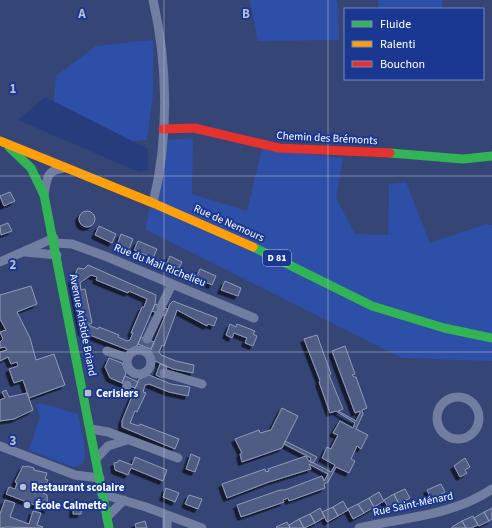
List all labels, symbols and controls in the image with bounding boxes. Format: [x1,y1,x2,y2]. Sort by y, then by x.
text: A [77,5,86,23]
text: B [242,5,250,23]
legend [344,8,484,80]
text: Fluide [380,16,411,33]
text: Ralenti [380,36,415,53]
text: Bouchon [380,56,425,73]
text: 1 [10,80,17,98]
street label: Chemin des Brémonts [276,128,378,148]
street label: Rue de Nemours [191,201,267,245]
street label: Rue du Mail Richelieu [112,240,208,290]
road number: D 81 [263,250,291,266]
text: 2 [10,256,17,274]
street label: Avenue Aristide Briand [66,273,100,377]
place label: Cerisiers [96,386,138,401]
marker: Cerisiers [83,388,93,398]
text: 3 [10,432,17,450]
place label: Restaurant scolaire [31,480,125,495]
marker: Restaurant scolaire [18,482,28,492]
street label: Rue Saint-Ménard [371,488,455,520]
place label: École Calmette [35,498,107,513]
marker: École Calmette [22,500,32,510]

